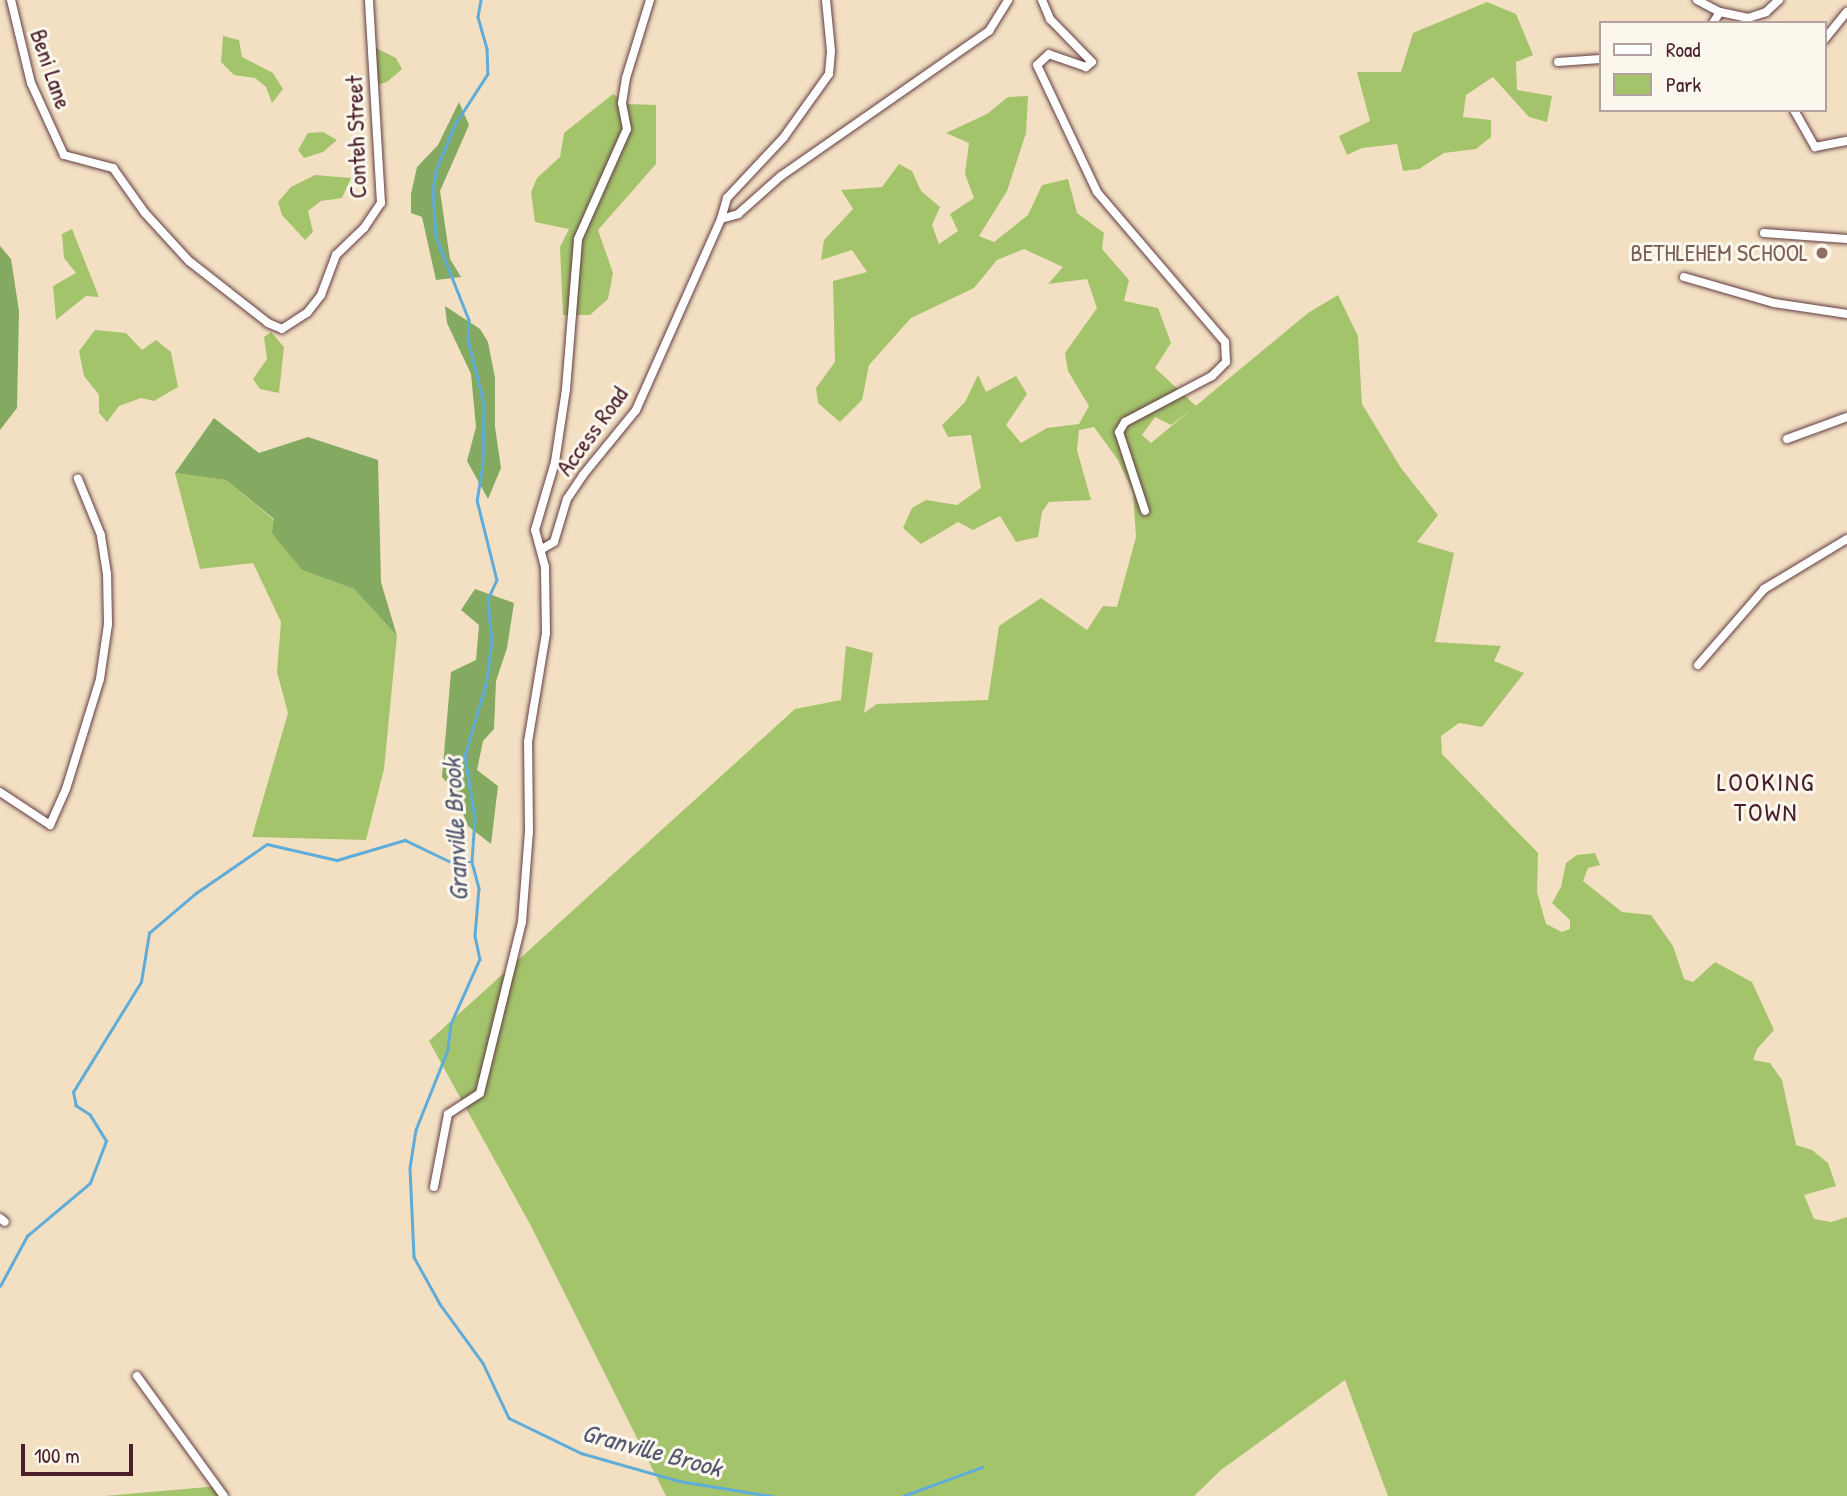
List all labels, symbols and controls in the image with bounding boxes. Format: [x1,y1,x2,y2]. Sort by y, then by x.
legend [1598,21,1826,112]
street label: Beni Lane [24,25,78,113]
text: Road [1666,35,1700,64]
text: Park [1666,70,1701,99]
street label: Conteh Street [339,75,373,199]
place label: BETHLEHEM SCHOOL [1631,239,1808,267]
marker: BETHLEHEM SCHOOL [1814,245,1830,261]
street label: Access Road [550,381,634,481]
water label: Granville Brook [436,758,474,902]
district label: LOOKING TOWN [1718,766,1814,828]
water label: Granville Brook [579,1416,725,1484]
scale bar [24,1430,136,1474]
text: 100 m [34,1441,80,1470]

